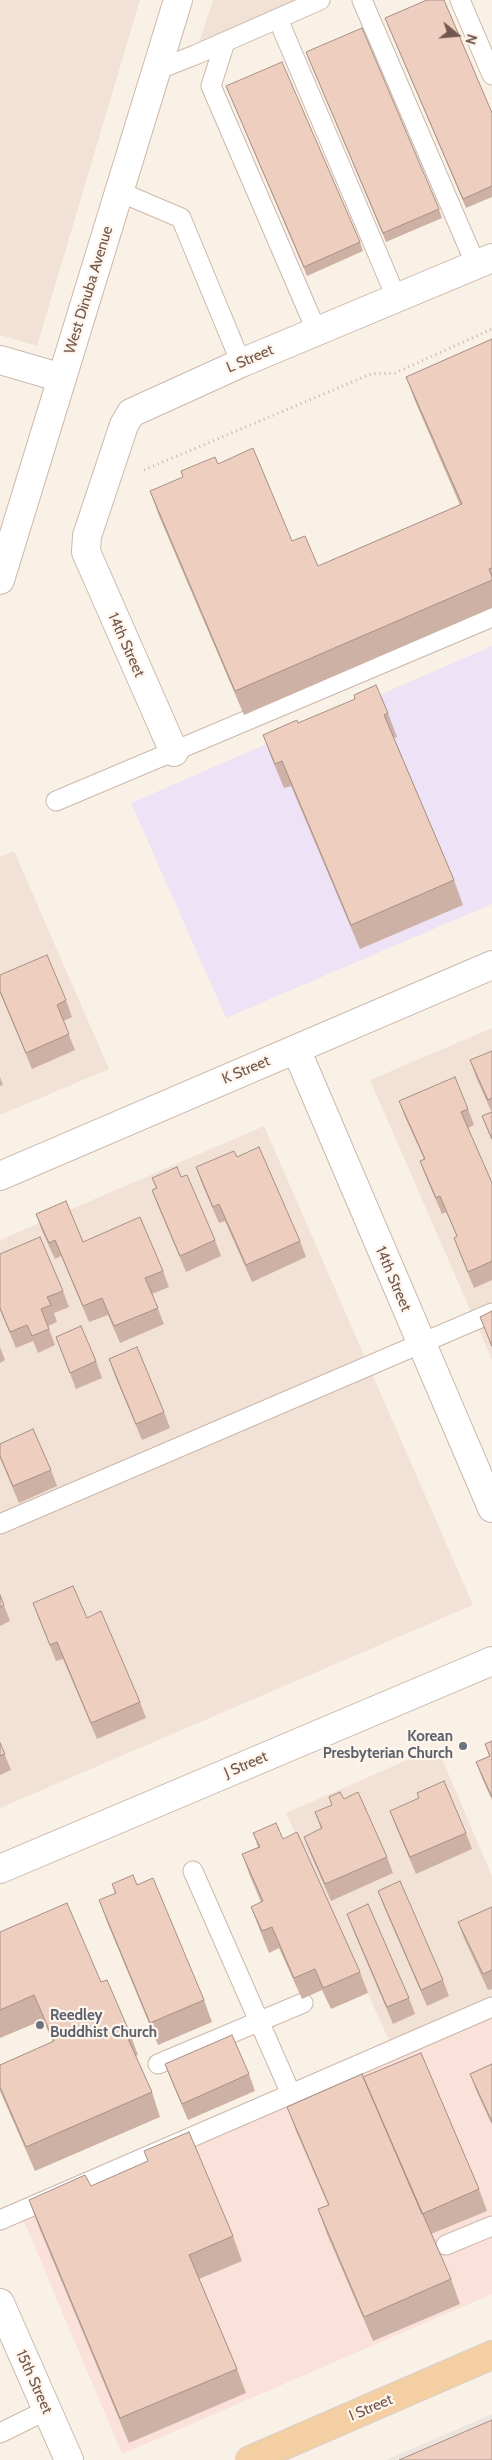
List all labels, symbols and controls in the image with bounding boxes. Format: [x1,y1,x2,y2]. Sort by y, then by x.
north arrow [432,10,482,60]
text: N [461,32,481,47]
street label: West Dinuba Avenue [61,224,117,356]
street label: L Street [224,341,276,377]
street label: 14th Street [104,610,148,680]
street label: K Street [219,1052,273,1088]
street label: 14th Street [371,1244,415,1314]
place label: Korean Presbyterian Church [323,1728,453,1763]
marker: Korean Presbyterian Church [457,1740,469,1752]
street label: J Street [221,1748,271,1782]
place label: Reedley Buddhist Church [50,2007,157,2042]
marker: Reedley Buddhist Church [34,2019,46,2031]
street label: 15th Street [12,2347,56,2417]
street label: I Street [346,2391,396,2425]

